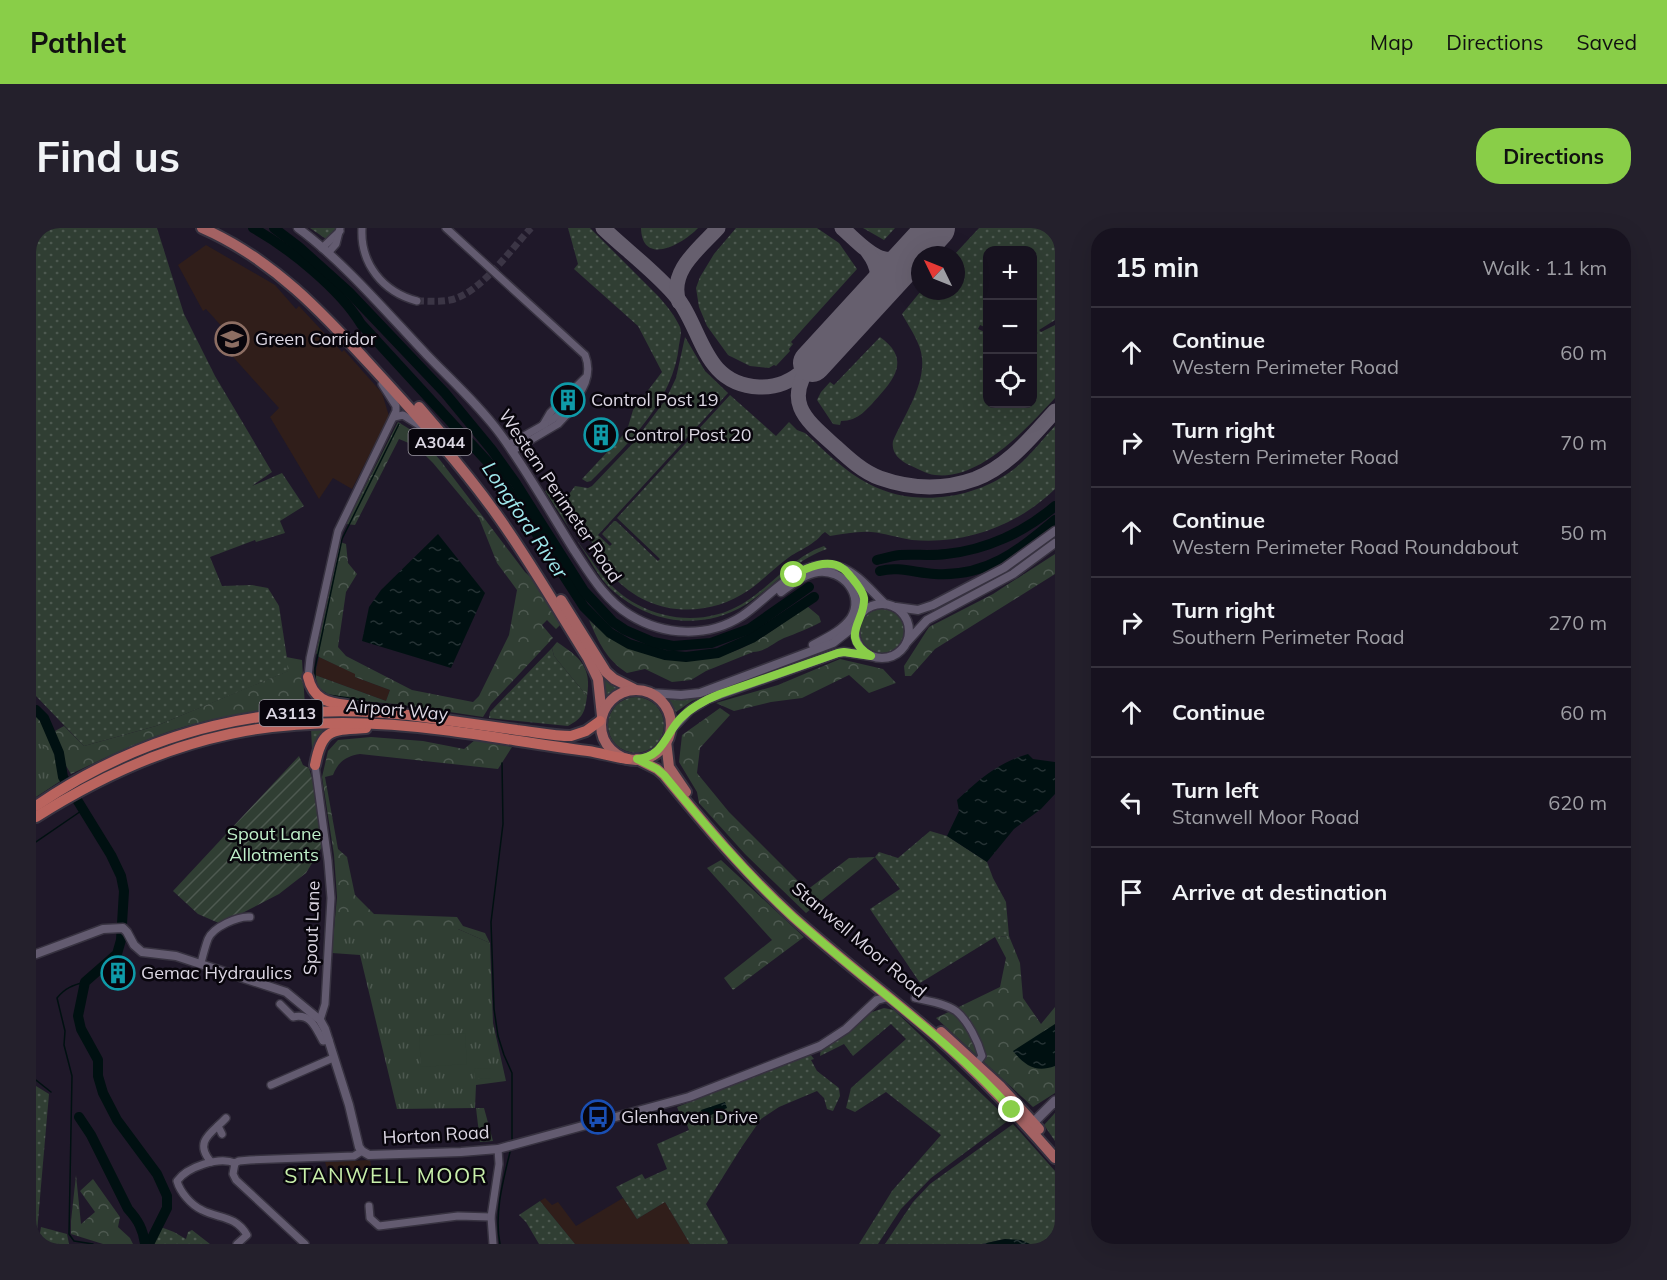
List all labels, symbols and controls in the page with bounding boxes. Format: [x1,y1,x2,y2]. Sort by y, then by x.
text: Pathlet [30,25,126,60]
text: Map [1370,29,1413,55]
text: Directions [1446,29,1543,55]
text: Saved [1576,29,1637,55]
button: Directions [1476,128,1631,184]
text: Find us [36,130,180,183]
north arrow [911,246,965,300]
map controls [983,246,1037,408]
button: + [983,246,1037,300]
text: 15 min [1115,251,1199,284]
text: Walk · 1.1 km [1482,255,1607,280]
button: − [983,300,1037,354]
school or university icon: Green Corridor [214,321,250,357]
text: Continue [1172,326,1265,354]
place label: Green Corridor [255,327,377,350]
icon: ahead [1115,336,1148,369]
text: 60 m [1560,340,1607,365]
button: locate [983,354,1037,408]
text: Western Perimeter Road [1172,354,1399,379]
building icon: Control Post 19 [550,382,586,418]
place label: Control Post 19 [591,388,719,411]
street label: Western Perimeter Road [494,405,627,587]
text: Turn right [1172,416,1275,444]
building icon: Control Post 20 [583,417,619,453]
place label: Control Post 20 [624,423,752,446]
icon: right [1115,426,1148,459]
road number: A3044 [408,429,472,455]
text: 70 m [1560,430,1607,455]
text: Western Perimeter Road [1172,444,1399,469]
water label: Longford River [477,457,574,583]
text: Continue [1172,506,1265,534]
icon: ahead [1115,516,1148,549]
text: 50 m [1560,520,1607,545]
text: Western Perimeter Road Roundabout [1172,534,1518,559]
route start [780,561,806,587]
text: Turn right [1172,596,1275,624]
icon: right [1115,606,1148,639]
text: 270 m [1548,610,1607,635]
text: Southern Perimeter Road [1172,624,1404,649]
street label: Airport Way [345,694,449,725]
icon: ahead [1115,696,1148,729]
text: Continue [1172,698,1265,726]
road number: A3113 [260,700,322,726]
text: 60 m [1560,700,1607,725]
text: Turn left [1172,776,1259,804]
icon: left [1115,786,1148,819]
text: 620 m [1548,790,1607,815]
text: Stanwell Moor Road [1172,804,1359,829]
park label: Spout Lane Allotments [227,822,321,866]
icon: arrive [1115,876,1148,909]
street label: Stanwell Moor Road [787,877,931,1003]
text: Arrive at destination [1172,878,1387,906]
street label: Spout Lane [298,880,325,976]
building icon: Gemac Hydraulics [100,955,136,991]
place label: Gemac Hydraulics [141,961,292,984]
route end [998,1096,1024,1122]
bus stop icon: Glenhaven Drive [580,1099,616,1135]
place label: Glenhaven Drive [621,1105,758,1128]
street label: Horton Road [382,1120,490,1149]
district label: STANWELL MOOR [284,1162,488,1188]

